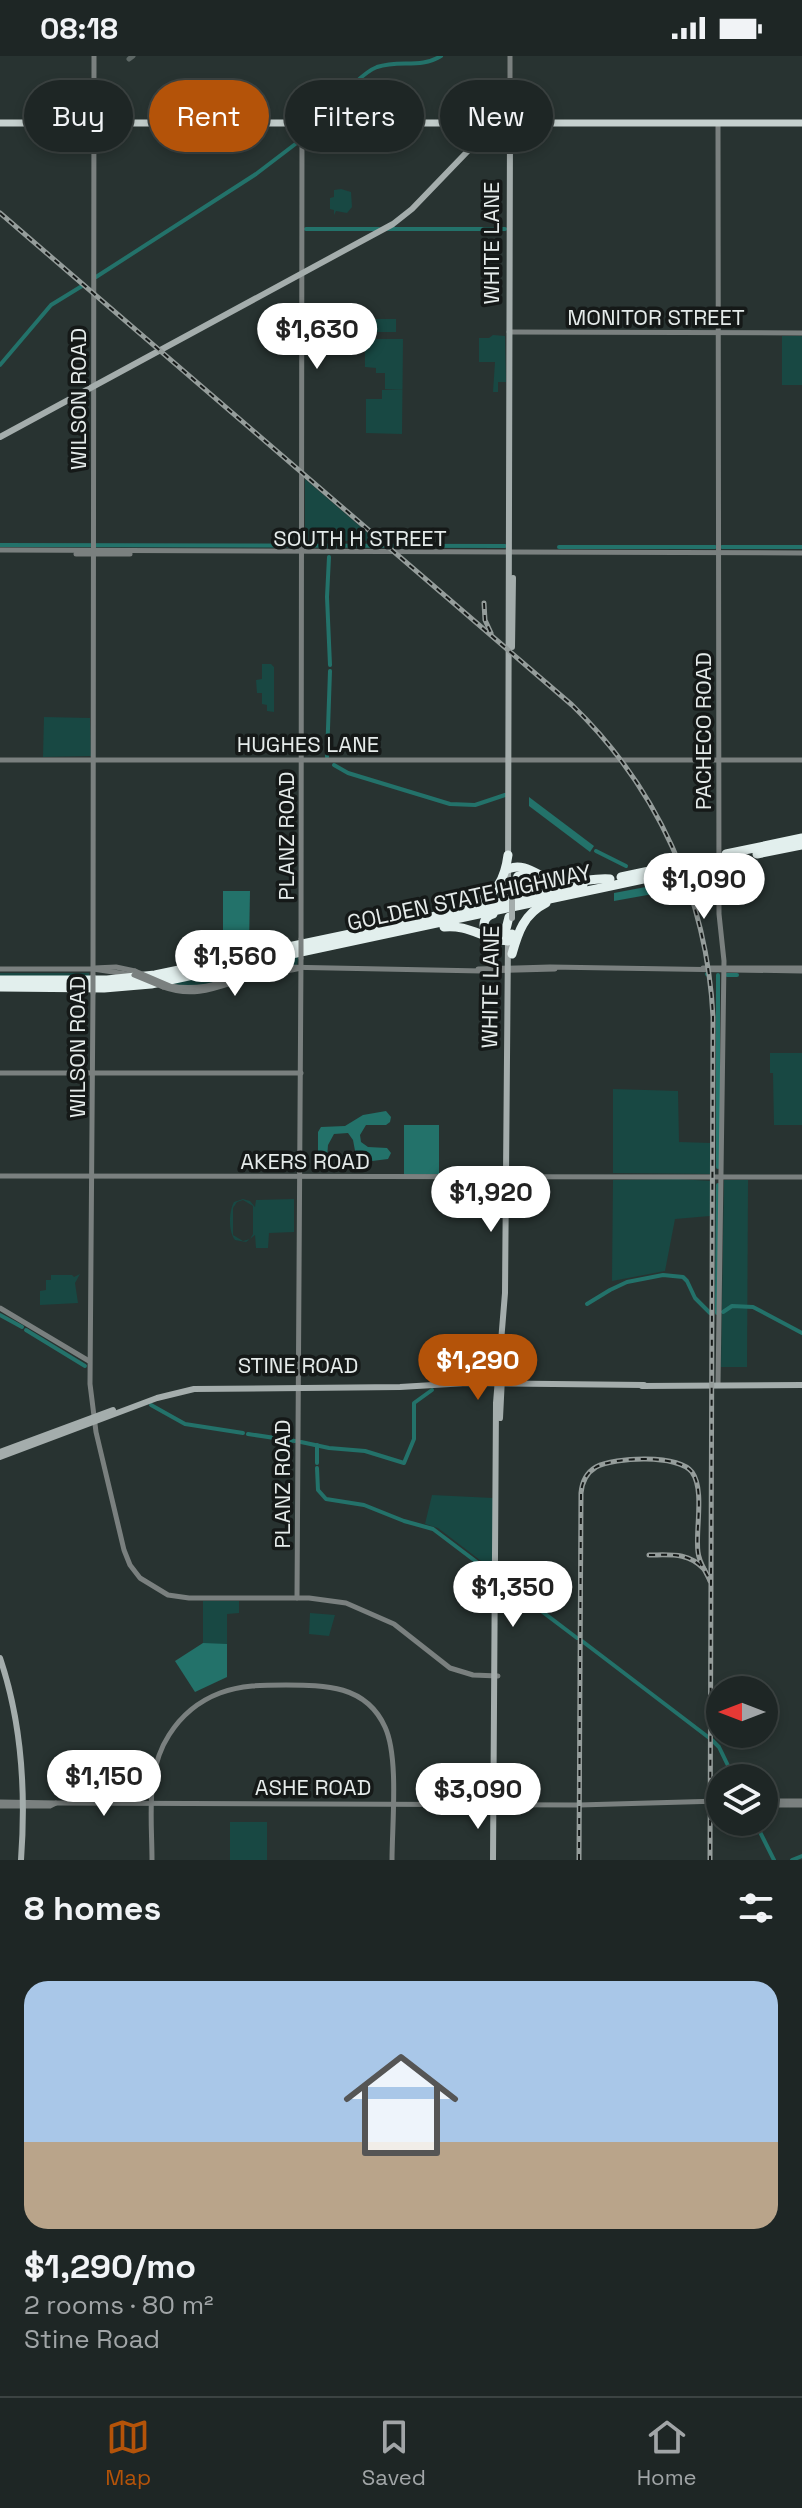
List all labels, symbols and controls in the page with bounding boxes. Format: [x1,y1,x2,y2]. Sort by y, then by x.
text: 08:18 [40,9,118,48]
chip: Buy [24,80,133,152]
chip: Rent [149,80,269,152]
chip: Filters [285,80,424,152]
chip: New [440,80,553,152]
street label: WHITE LANE [477,182,505,304]
pin: $1,630 [252,303,382,371]
street label: MONITOR STREET [567,303,745,331]
text: $1,630 [275,312,359,346]
street label: WILSON ROAD [64,328,92,470]
street label: SOUTH H STREET [273,524,447,552]
street label: PACHECO ROAD [689,652,717,810]
street label: HUGHES LANE [237,730,379,758]
street label: PLANZ ROAD [272,772,300,900]
pin: $1,090 [639,853,769,921]
street label: GOLDEN STATE HIGHWAY [344,857,594,937]
text: $1,090 [662,862,746,896]
street label: WHITE LANE [475,925,505,1049]
pin: $1,560 [170,930,300,998]
text: $1,560 [193,939,277,973]
street label: WILSON ROAD [63,976,91,1118]
street label: AKERS ROAD [240,1147,370,1175]
pin: $1,920 [426,1166,556,1234]
text: $1,920 [449,1175,533,1209]
pin: $1,290 [413,1334,543,1402]
text: $1,290 [436,1343,520,1377]
street label: STINE ROAD [238,1351,358,1379]
street label: PLANZ ROAD [268,1420,296,1548]
pin: $1,350 [448,1561,578,1629]
text: $1,350 [471,1570,555,1604]
north arrow [706,1676,778,1748]
map controls [706,1676,778,1836]
pin: $1,150 [39,1750,169,1818]
text: $1,150 [65,1759,143,1793]
pin: $3,090 [413,1763,543,1831]
button: layers [706,1764,778,1836]
text: $3,090 [434,1772,522,1806]
street label: ASHE ROAD [255,1773,371,1801]
icon: filters [734,1886,778,1930]
text: 8 homes [24,1887,161,1930]
icon: home [329,2033,473,2177]
text: $1,290/mo [24,2245,196,2288]
text: 2 rooms · 80 m² [24,2288,214,2322]
text: Stine Road [24,2322,160,2356]
tab: Map [105,2415,151,2491]
tab: Saved [362,2415,426,2491]
tab: Home [637,2415,697,2491]

